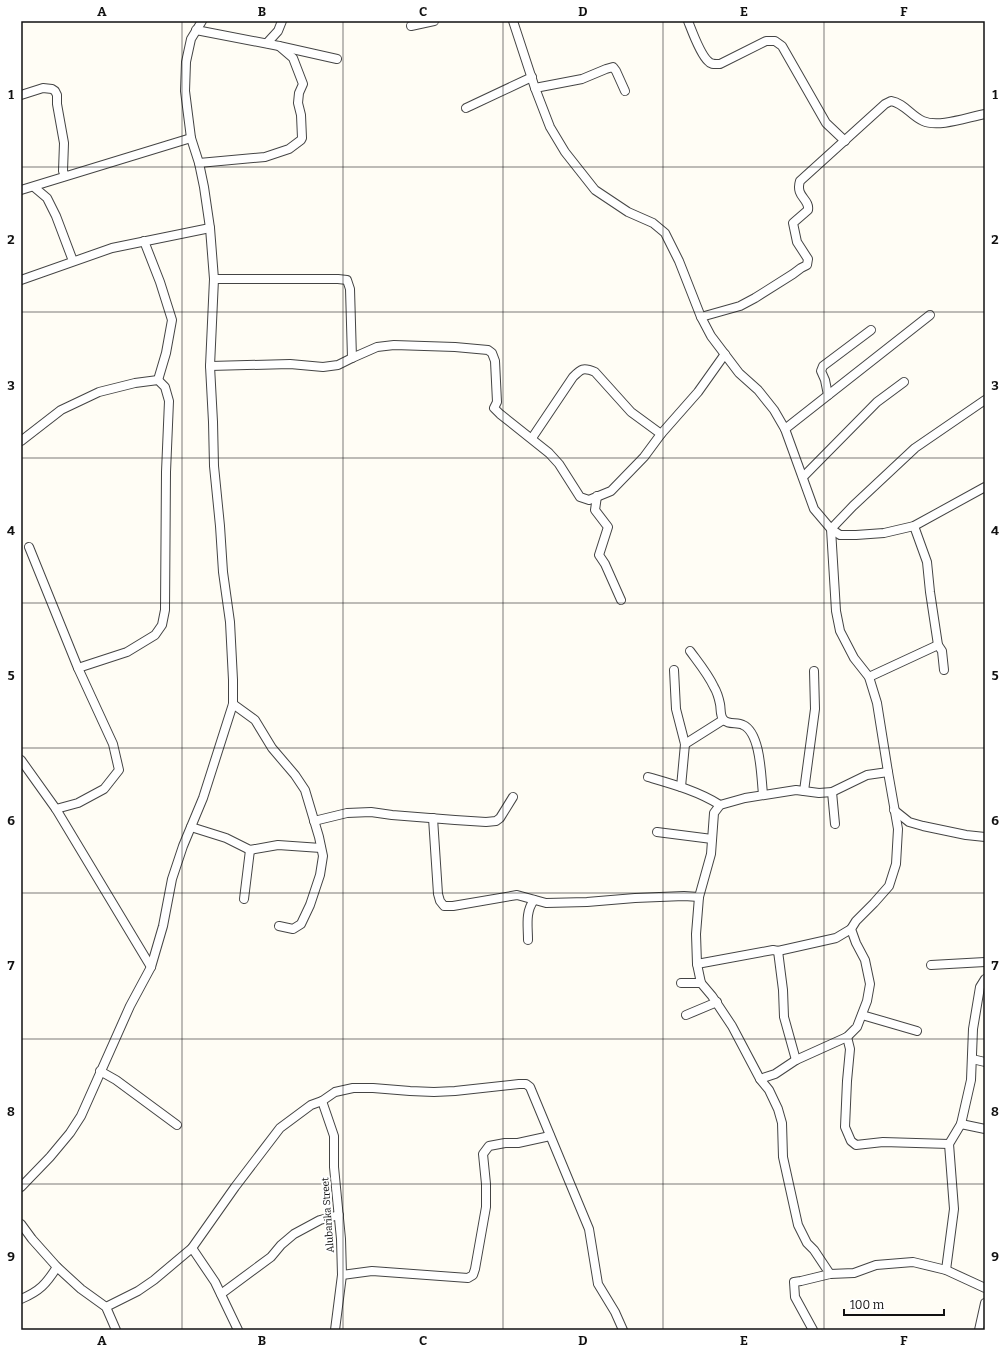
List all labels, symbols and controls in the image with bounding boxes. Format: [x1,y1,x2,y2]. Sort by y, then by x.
text: A [97,4,107,19]
text: B [258,4,266,19]
text: C [419,4,427,19]
text: D [578,4,588,19]
text: E [740,4,748,19]
text: F [900,4,908,19]
text: 1 [8,87,14,102]
text: 1 [992,87,998,102]
text: 2 [7,232,15,247]
text: 2 [991,232,999,247]
text: 3 [7,378,15,393]
text: 3 [991,378,999,393]
text: 4 [7,523,15,538]
text: 4 [991,523,999,538]
text: 5 [7,668,15,683]
text: 5 [991,668,999,683]
text: 6 [7,813,15,828]
text: 6 [991,813,999,828]
text: 7 [8,958,15,973]
text: 7 [992,958,999,973]
text: 8 [7,1104,15,1119]
text: 8 [991,1104,999,1119]
street label: Alubarika Street [319,1176,337,1253]
text: 9 [7,1249,15,1264]
text: 9 [991,1249,999,1264]
scale bar [844,1291,944,1317]
text: 100 m [850,1298,885,1312]
text: A [97,1333,107,1348]
text: B [258,1333,266,1348]
text: C [419,1333,427,1348]
text: D [578,1333,588,1348]
text: E [740,1333,748,1348]
text: F [900,1333,908,1348]

